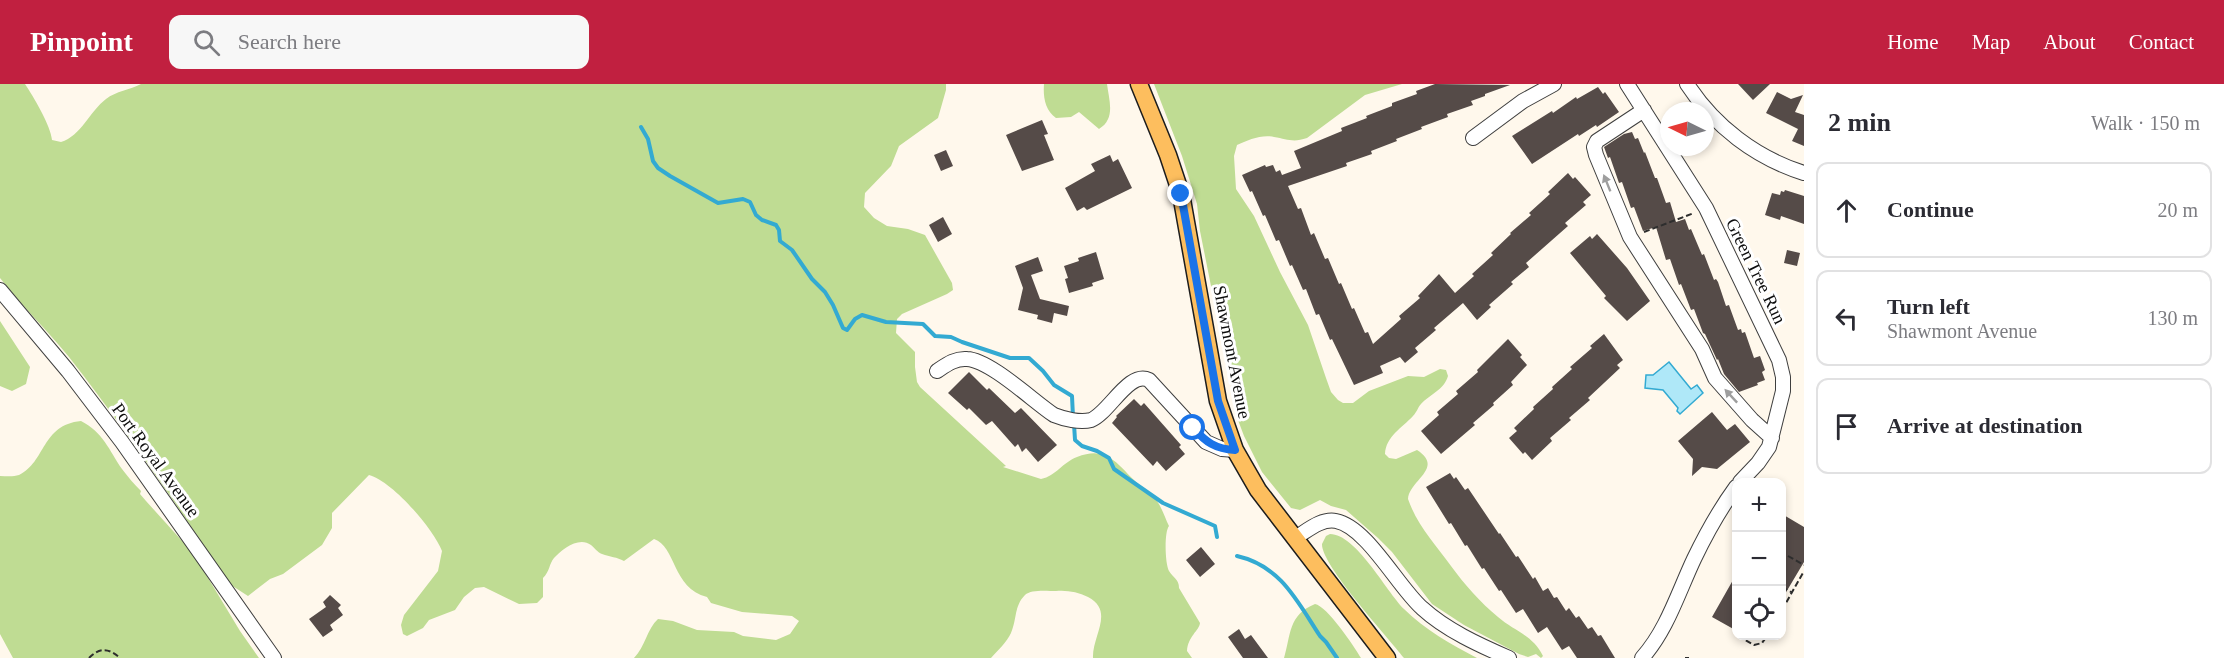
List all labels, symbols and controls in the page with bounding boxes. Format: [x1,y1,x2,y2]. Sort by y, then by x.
search box [169,15,589,69]
text: Pinpoint [30,26,133,57]
icon: search [190,26,223,59]
text: Search here [238,29,341,54]
text: Home [1887,30,1939,54]
text: Map [1972,30,2010,54]
text: About [2043,30,2096,54]
text: Contact [2129,30,2194,54]
north arrow [1660,102,1714,156]
text: 2 min [1828,108,1891,137]
text: Walk · 150 m [2091,112,2200,134]
one-way arrow [1602,173,1612,191]
route end [1167,180,1193,206]
icon: ahead [1830,194,1863,227]
text: Continue [1887,197,1974,222]
text: 20 m [2157,199,2198,221]
street label: Green Tree Run [1722,215,1790,327]
street label: Shawmont Avenue [1209,284,1255,420]
text: Turn left [1887,294,1970,319]
icon: left [1830,302,1863,335]
text: 130 m [2147,307,2198,329]
text: Shawmont Avenue [1887,320,2037,342]
one-way arrow [1724,389,1738,403]
street label: Port Royal Avenue [108,399,204,521]
icon: arrive [1830,410,1863,443]
text: Arrive at destination [1887,413,2083,438]
route start [1179,414,1205,440]
map controls [1732,478,1786,640]
button: + [1732,478,1786,532]
button: − [1732,532,1786,586]
button: locate [1732,586,1786,640]

